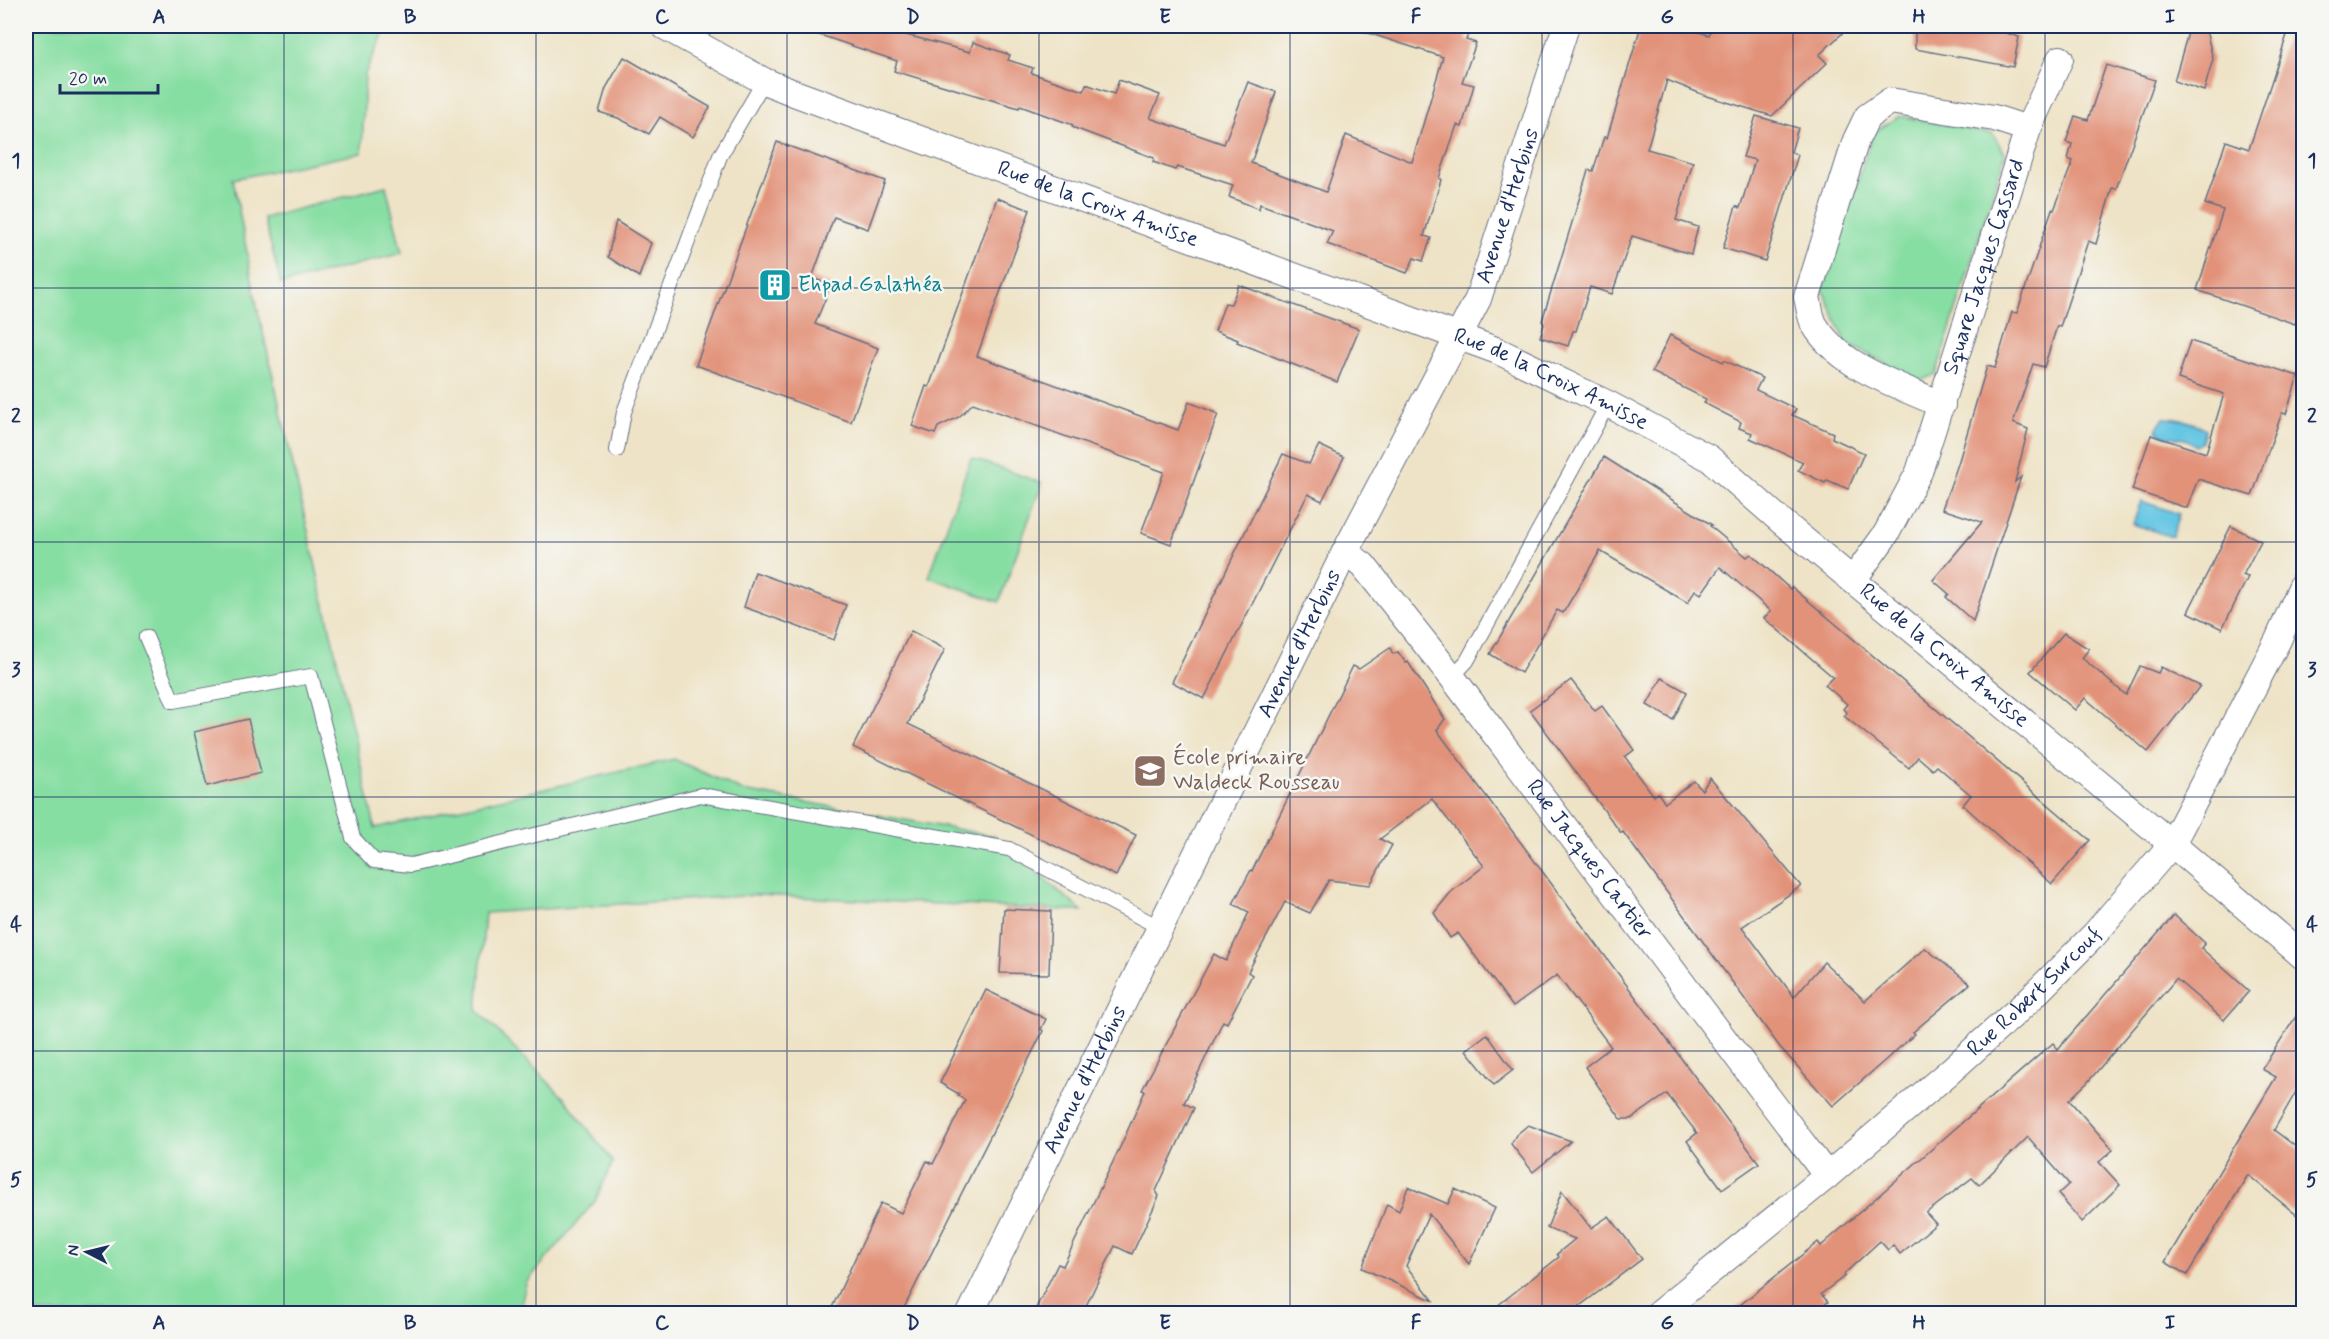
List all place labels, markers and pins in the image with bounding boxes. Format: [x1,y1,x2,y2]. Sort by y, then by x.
building icon: Ehpad Galathéa [757,267,793,303]
place label: Ehpad Galathéa [798,271,943,299]
place label: École primaire Waldeck Rousseau [1173,743,1340,797]
school or university icon: École primaire Waldeck Rousseau [1132,753,1168,789]

